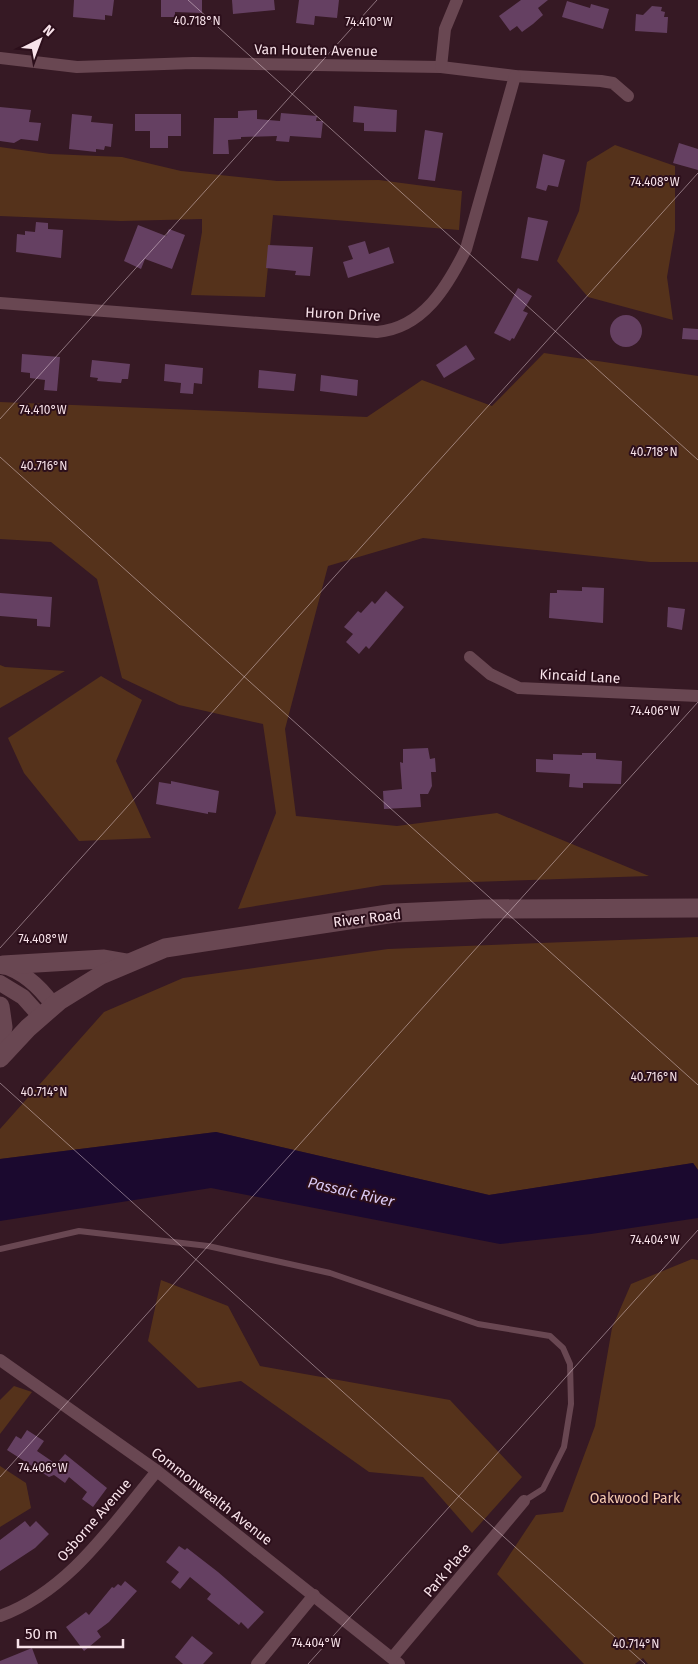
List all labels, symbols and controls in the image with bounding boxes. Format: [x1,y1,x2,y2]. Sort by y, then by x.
text: 40.718°N [173,14,221,28]
north arrow [15,15,65,65]
text: 74.410°W [345,15,393,29]
text: N [39,21,58,40]
street label: Van Houten Avenue [254,41,378,60]
text: 74.408°W [630,175,680,189]
street label: Huron Drive [305,304,381,325]
text: 74.410°W [19,403,67,417]
text: 40.718°N [630,445,678,459]
text: 40.716°N [20,459,68,473]
street label: Kincaid Lane [539,666,621,687]
text: 74.406°W [630,704,680,718]
street label: River Road [332,906,402,931]
text: 74.408°W [18,932,68,946]
text: 40.716°N [630,1070,678,1084]
text: 40.714°N [20,1085,68,1099]
water label: Passaic River [306,1173,397,1211]
text: 74.404°W [630,1233,680,1247]
street label: Commonwealth Avenue [148,1444,275,1549]
text: 74.406°W [18,1461,68,1475]
street label: Osborne Avenue [54,1475,135,1565]
park label: Oakwood Park [590,1490,681,1507]
street label: Park Place [420,1540,475,1601]
scale bar [18,1616,122,1648]
text: 50 m [25,1625,58,1643]
text: 74.404°W [291,1636,341,1650]
text: 40.714°N [612,1637,660,1651]

